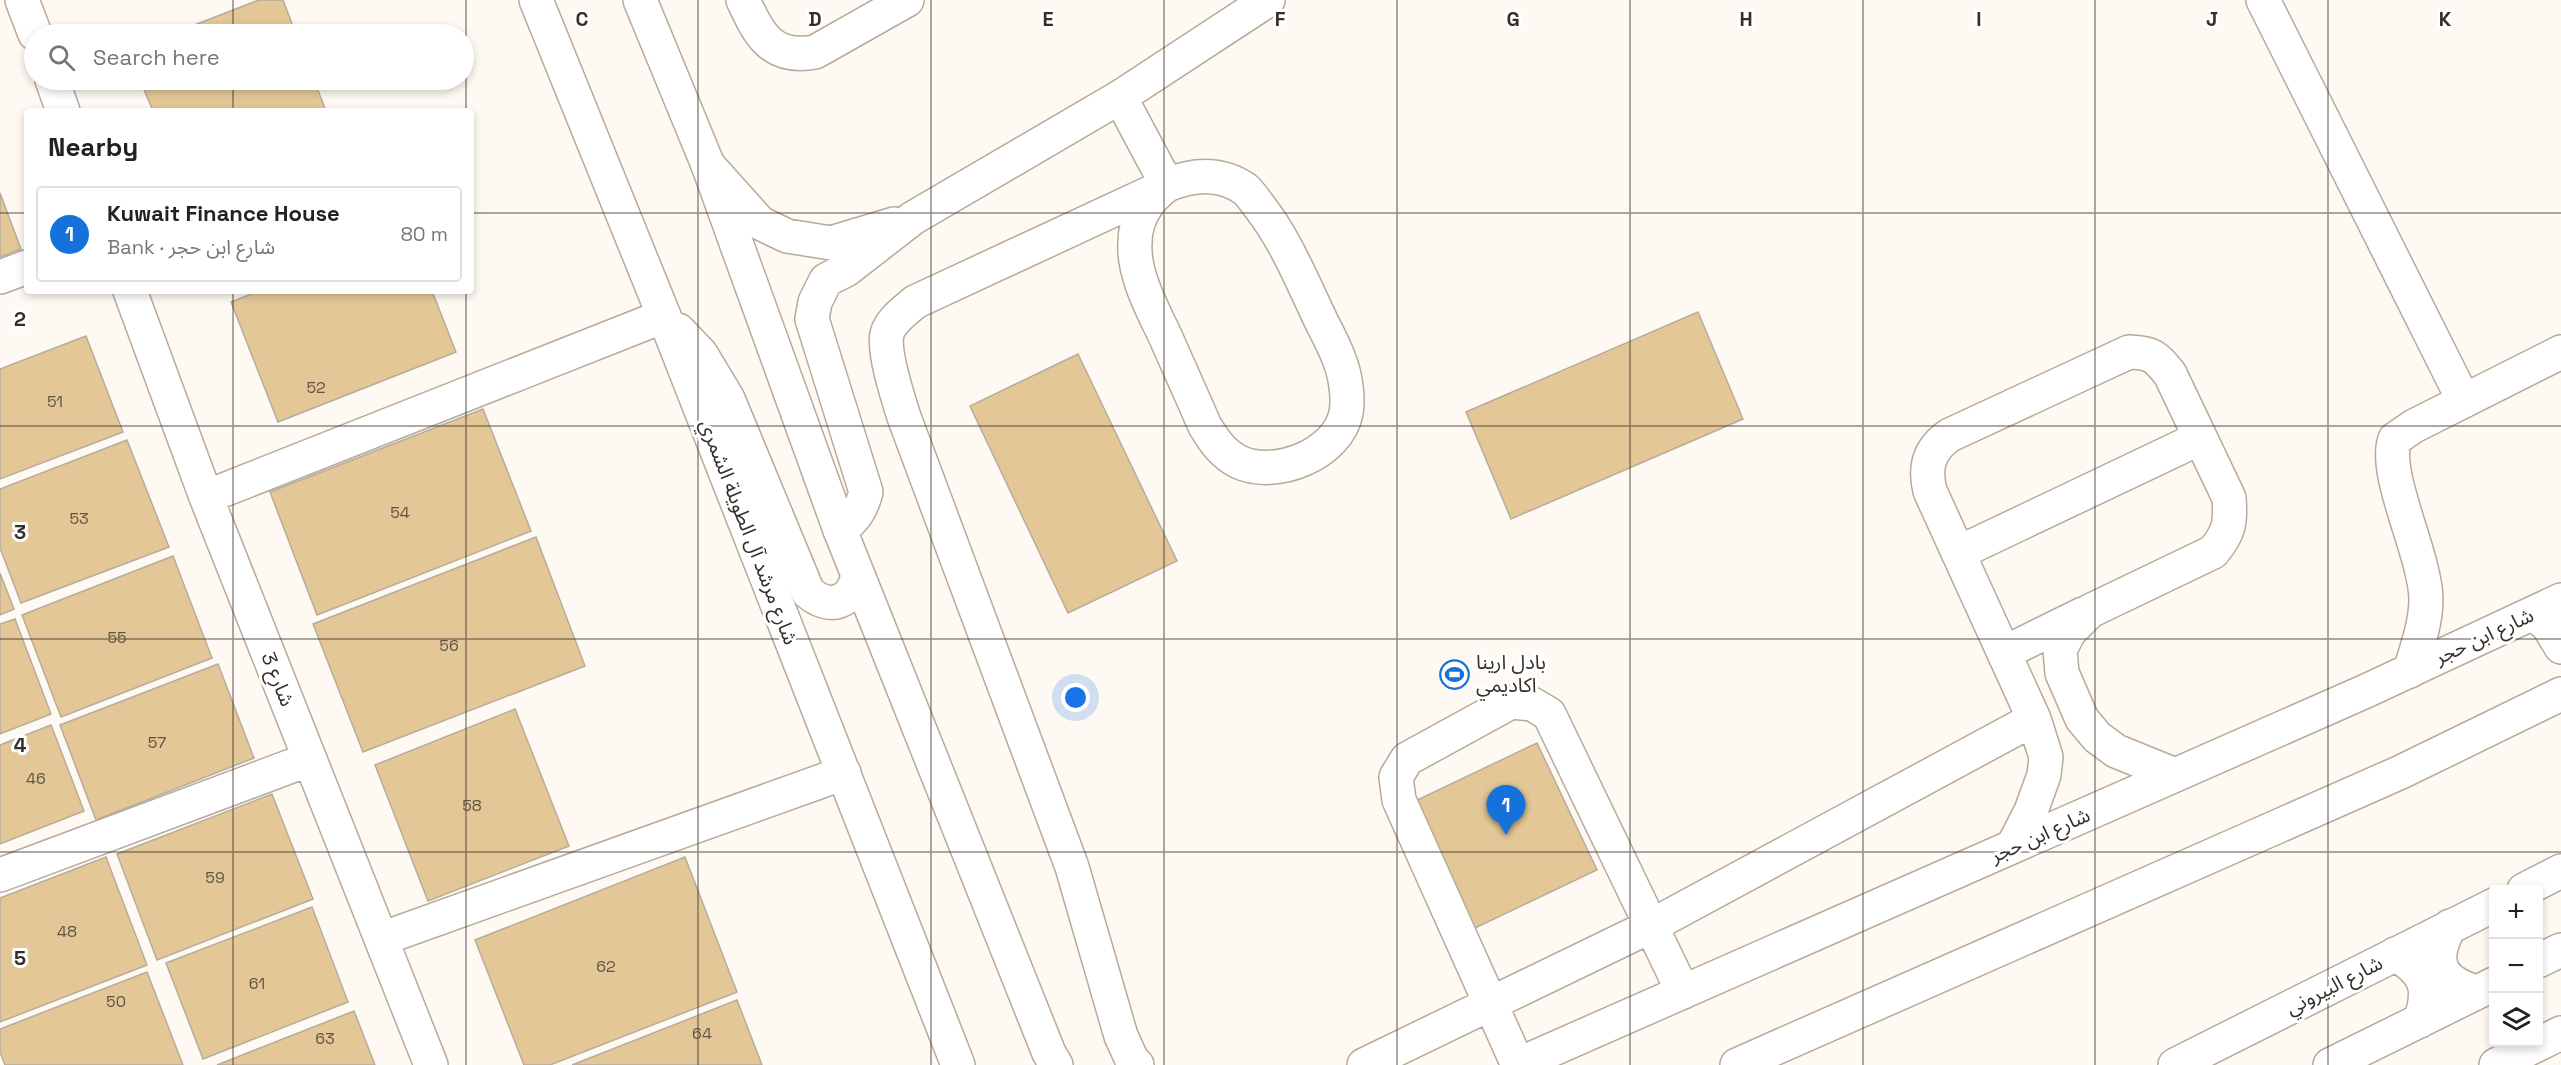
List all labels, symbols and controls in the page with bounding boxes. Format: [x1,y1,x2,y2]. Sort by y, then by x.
text: C [576,6,589,32]
text: D [808,6,822,32]
text: E [1042,6,1054,32]
text: F [1275,6,1286,32]
text: G [1506,6,1520,32]
text: H [1739,6,1753,32]
text: I [1976,6,1982,32]
text: J [2206,6,2218,32]
text: K [2439,6,2452,32]
search box [24,24,474,90]
icon: search [45,41,78,74]
text: Search here [93,43,220,71]
text: Nearby [48,130,138,164]
text: Kuwait Finance House [107,199,340,227]
text: 1 [65,221,74,247]
text: 80 m [400,221,448,247]
text: Bank · شارع ابن حجر [107,234,275,260]
text: 2 [14,306,26,332]
house number: 52 [306,377,326,398]
house number: 51 [47,391,63,412]
street label: شارع مرشد آل الطويلة الشمري [692,416,804,649]
house number: 54 [390,502,410,523]
house number: 53 [69,508,89,529]
text: 3 [14,519,26,545]
street label: شارع ابن حجر [2429,602,2539,673]
house number: 55 [107,627,127,648]
house number: 56 [439,635,459,656]
street label: شارع 3 [254,648,301,711]
place label: بادل ارينا اكاديمي [1476,649,1546,701]
sports icon: بادل ارينا اكاديمي [1439,658,1471,690]
your location [1061,683,1090,712]
text: 4 [14,732,27,758]
house number: 57 [148,732,166,753]
house number: 46 [26,768,46,789]
pin: 1 [1486,786,1526,835]
house number: 58 [462,795,482,816]
street label: شارع ابن حجر [1985,801,2095,871]
house number: 59 [205,867,225,888]
map controls [2489,885,2543,1047]
button: + [2489,885,2543,939]
house number: 48 [57,921,77,942]
button: − [2489,939,2543,993]
text: 5 [14,945,26,971]
street label: شارع البيروني [2281,949,2388,1023]
house number: 62 [596,956,616,977]
house number: 61 [249,973,265,994]
house number: 50 [106,991,126,1012]
button: layers [2489,993,2543,1047]
house number: 64 [692,1023,712,1044]
house number: 63 [315,1028,335,1049]

